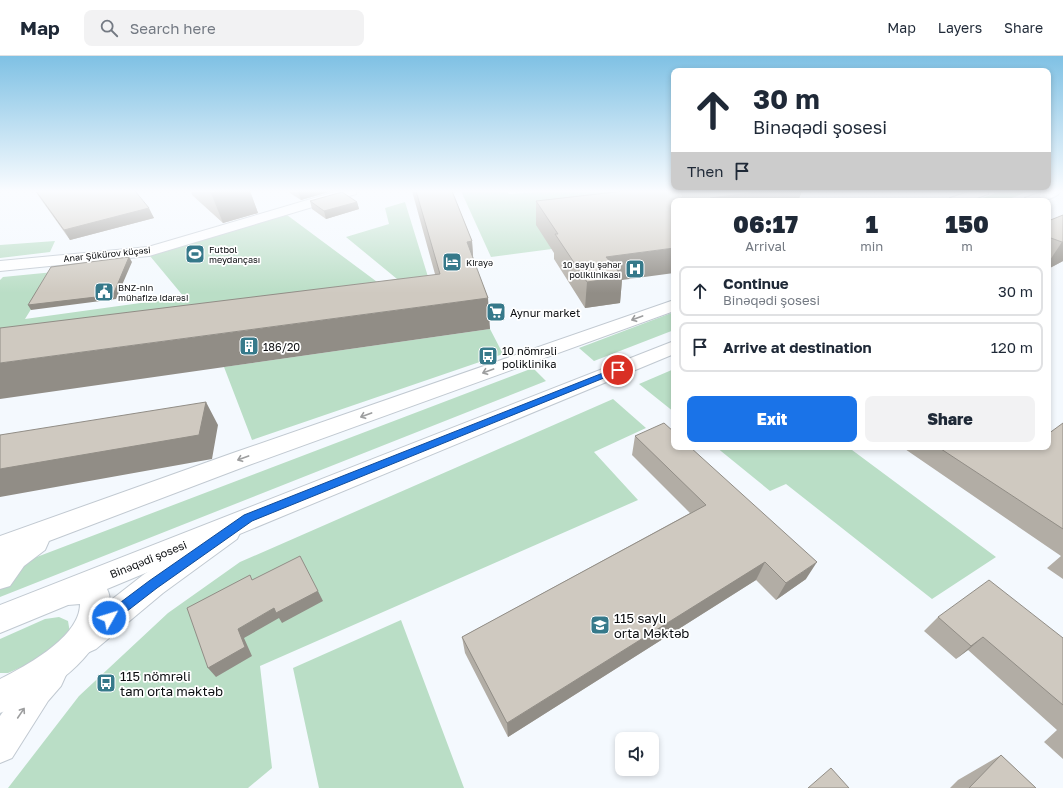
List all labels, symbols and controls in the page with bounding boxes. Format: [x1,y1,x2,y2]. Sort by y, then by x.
search box [84,10,364,46]
text: Map [20,16,60,39]
icon: search [98,17,120,39]
text: Search here [130,19,216,37]
text: Map [887,19,916,36]
text: Layers [938,19,982,36]
text: Share [1004,19,1043,36]
text: 30 m [753,82,820,115]
icon: ahead [687,84,739,136]
text: Binəqədi şosesi [753,116,887,138]
icon: arrive [731,160,753,182]
text: Then [687,162,723,180]
text: 06:17 [733,209,798,238]
text: 1 [865,209,878,238]
text: 150 [945,209,989,238]
text: Arrival [745,238,786,254]
text: min [860,238,883,254]
text: m [961,238,973,254]
sports icon: Futbol meydançası [184,243,206,265]
street label: Anar Şükürov küçəsi [63,244,151,264]
place label: Futbol meydançası [209,244,260,265]
hotel icon: Kirayə [441,251,463,273]
place label: Kirayə [466,257,493,268]
hospital icon: 10 saylı şəhər poliklinikası [624,258,646,280]
place label: 10 saylı şəhər poliklinikası [563,259,621,280]
text: Continue [723,274,789,292]
icon: ahead [689,280,711,302]
public building icon: BNZ-nin mühafizə idarəsi [93,281,115,303]
place label: BNZ-nin mühafizə idarəsi [118,282,188,303]
text: 30 m [998,282,1033,300]
text: Binəqədi şosesi [723,292,820,308]
supermarket icon: Aynur market [485,301,507,323]
place label: Aynur market [510,306,580,319]
one-way arrow [632,315,644,323]
building icon: 186/20 [238,335,260,357]
icon: arrive [689,336,711,358]
text: Arrive at destination [723,338,872,356]
text: 120 m [991,338,1033,356]
place label: 186/20 [263,340,300,353]
place label: 10 nömrəli poliklinika [502,344,557,370]
bus stop icon: 10 nömrəli poliklinika [477,345,499,367]
pin [601,353,635,387]
icon: arrive [607,359,629,381]
one-way arrow [483,368,495,376]
button: Exit [687,396,857,442]
button: Share [865,396,1035,442]
one-way arrow [360,411,372,419]
one-way arrow [238,455,250,463]
street label: Binəqədi şosesi [108,538,188,580]
position arrow [88,597,130,639]
place label: 115 saylı orta Məktəb [614,610,689,641]
school or university icon: 115 saylı orta Məktəb [589,614,611,636]
place label: 115 nömrəli tam orta məktəb [120,668,223,699]
bus stop icon: 115 nömrəli tam orta məktəb [95,672,117,694]
one-way arrow [17,708,25,719]
map controls [615,732,659,776]
button: sound [615,732,659,776]

